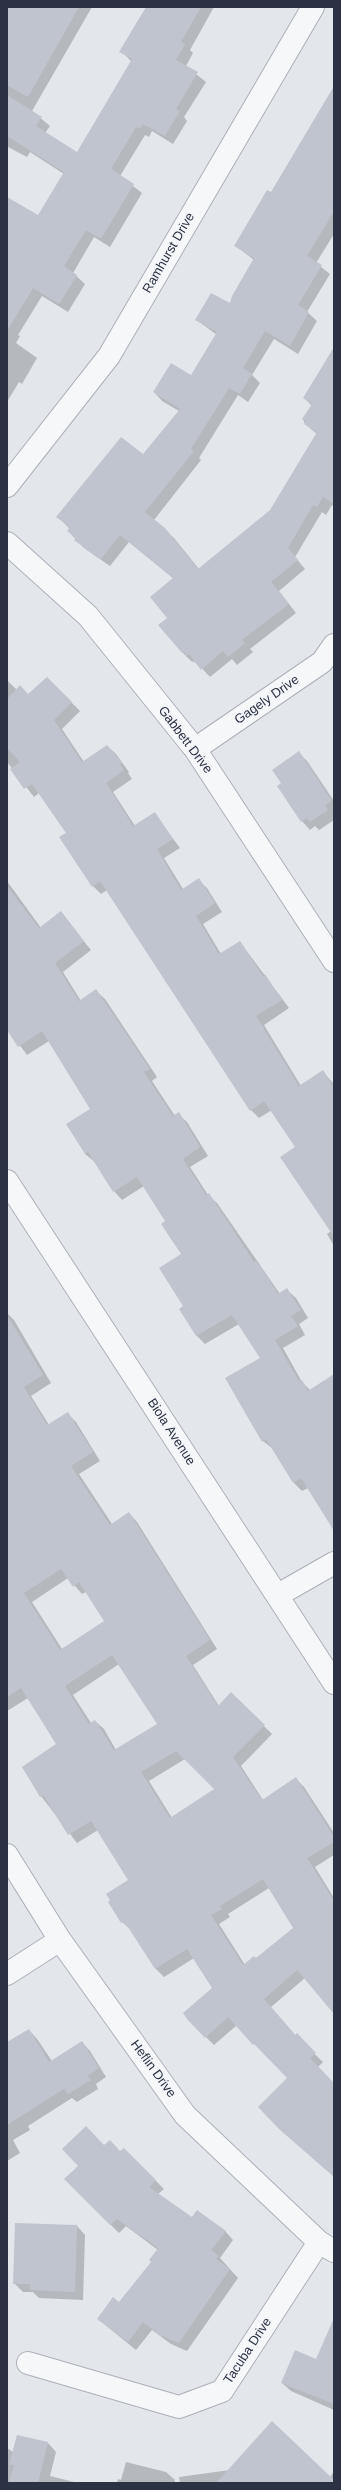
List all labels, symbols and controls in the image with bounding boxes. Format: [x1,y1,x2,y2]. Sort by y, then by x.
street label: Ramhurst Drive [140,210,198,296]
street label: Gagely Drive [232,672,302,728]
street label: Gabbett Drive [155,703,215,777]
street label: Biola Avenue [144,1396,198,1468]
street label: Heflin Drive [127,2037,179,2101]
street label: Tacuba Drive [221,2315,275,2387]

